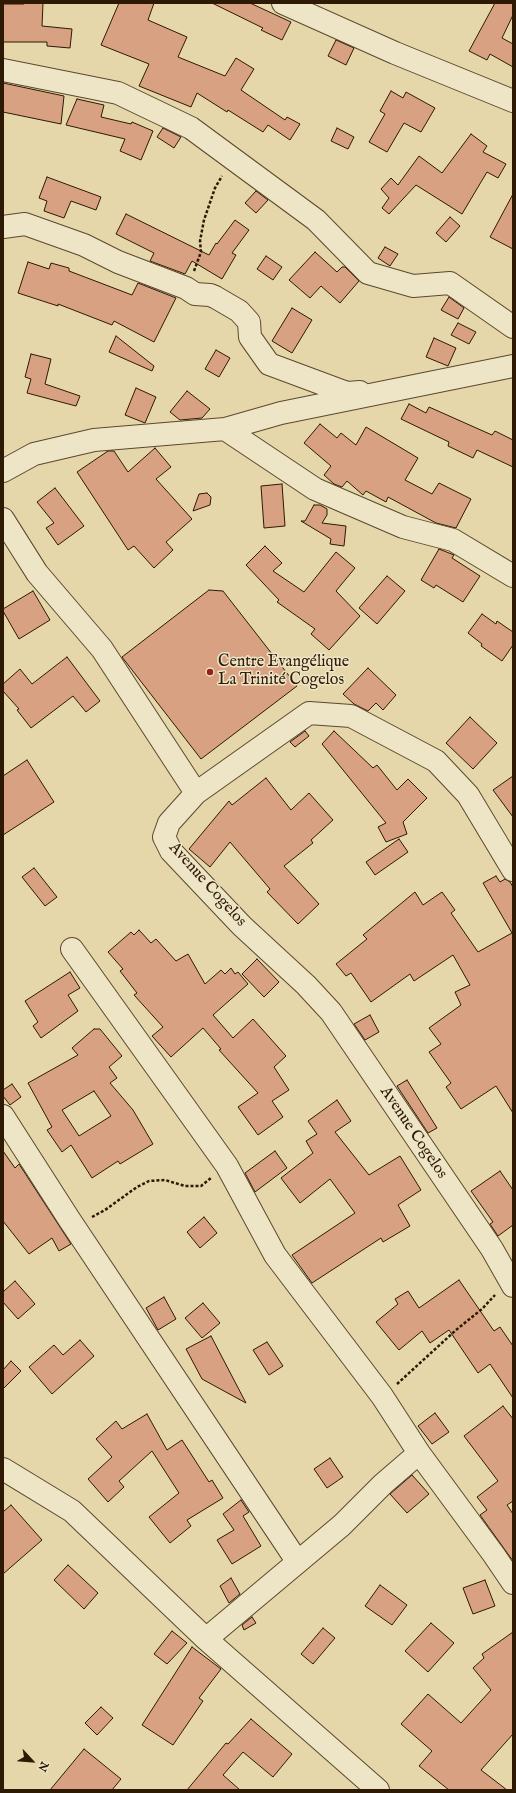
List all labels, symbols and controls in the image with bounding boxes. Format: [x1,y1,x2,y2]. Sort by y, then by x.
place label: Centre Evangélique La Trinité Cogelos [218,653,349,691]
marker: Centre Evangélique La Trinité Cogelos [205,667,215,677]
street label: Avenue Cogelos [164,839,250,931]
street label: Avenue Cogelos [375,1083,451,1183]
north arrow [12,1741,52,1781]
text: N [34,1759,51,1774]

